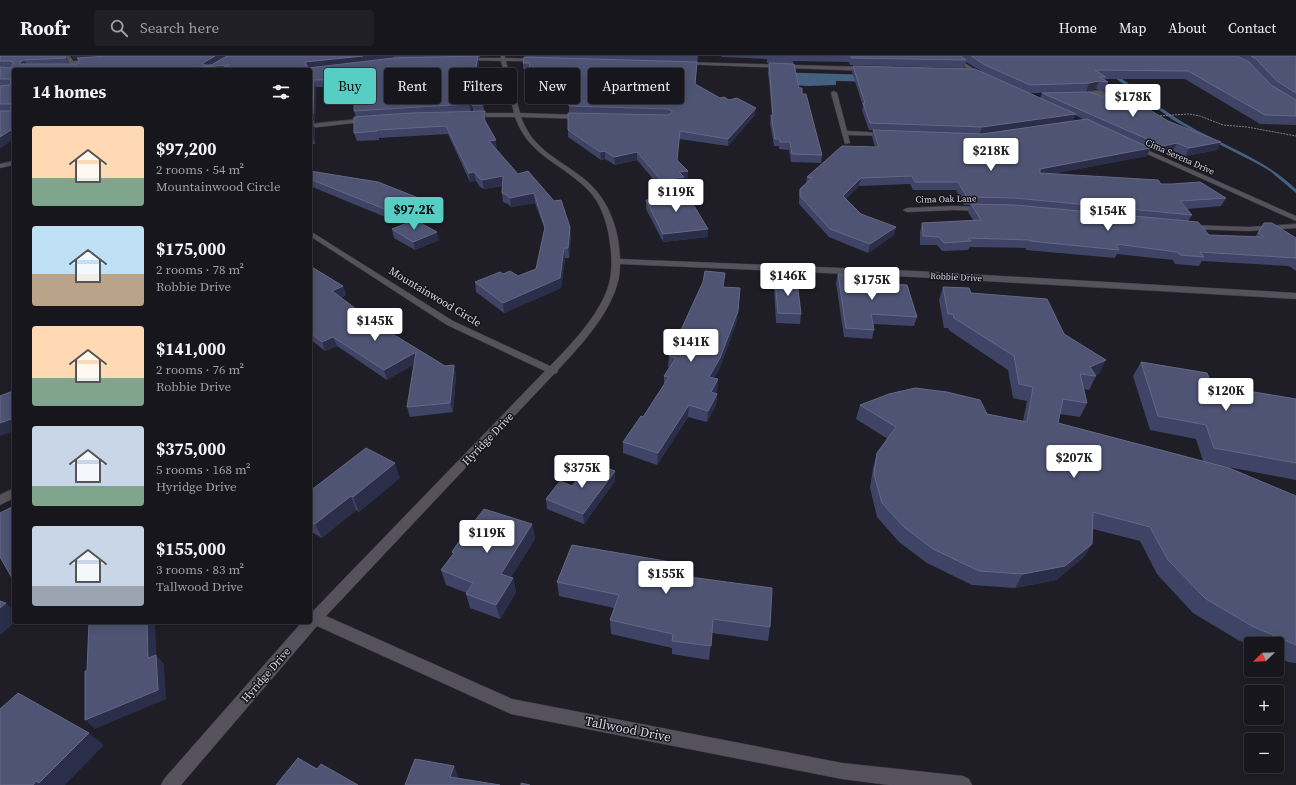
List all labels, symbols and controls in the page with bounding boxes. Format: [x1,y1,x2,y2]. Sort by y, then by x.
search box [94,10,374,46]
text: Roofr [20,15,70,41]
icon: search [108,17,130,39]
text: Search here [140,17,219,38]
text: Home [1059,18,1097,38]
text: Map [1119,18,1146,38]
text: About [1168,18,1206,38]
text: Contact [1228,18,1276,38]
chip: Buy [324,68,376,104]
chip: Rent [384,68,441,104]
chip: Filters [449,68,517,104]
chip: New [525,68,580,104]
chip: Apartment [588,68,684,104]
text: 14 homes [32,80,106,104]
icon: filters [270,81,292,103]
pin: $178K [1105,84,1161,118]
text: $178K [1114,88,1152,105]
street label: Cima Serena Drive [1144,136,1217,178]
text: $97,200 [156,137,216,161]
pin: $218K [963,138,1019,172]
icon: home [64,142,112,190]
text: $218K [972,142,1010,159]
text: 2 rooms · 54 m² [156,161,244,178]
text: Mountainwood Circle [156,178,281,195]
pin: $119K [648,179,704,213]
text: $119K [657,183,695,200]
street label: Cima Oak Lane [915,192,977,206]
pin: $97.2K [381,197,447,231]
pin: $154K [1080,198,1136,232]
text: $97.2K [393,201,435,218]
text: $154K [1089,202,1127,219]
text: $175,000 [156,237,226,261]
icon: home [64,242,112,290]
text: 2 rooms · 78 m² [156,261,244,278]
street label: Mountainwood Circle [386,263,484,331]
pin: $146K [760,263,816,297]
text: $146K [769,267,807,284]
pin: $175K [844,267,900,301]
street label: Robbie Drive [930,270,983,284]
text: $175K [853,271,891,288]
text: Robbie Drive [156,278,231,295]
pin: $145K [347,308,403,342]
text: $145K [356,312,394,329]
pin: $141K [663,329,719,363]
text: $141K [672,333,710,350]
text: $141,000 [156,337,226,361]
icon: home [64,342,112,390]
text: 2 rooms · 76 m² [156,361,244,378]
text: Robbie Drive [156,378,231,395]
pin: $120K [1198,378,1254,412]
text: $120K [1207,382,1245,399]
street label: Hyridge Drive [459,409,517,469]
text: $375,000 [156,437,226,461]
icon: home [64,442,112,490]
pin: $207K [1046,445,1102,479]
text: $207K [1055,449,1093,466]
pin: $375K [554,455,610,489]
text: $375K [563,459,601,476]
text: 5 rooms · 168 m² [156,461,251,478]
text: Hyridge Drive [156,478,237,495]
pin: $119K [459,520,515,554]
text: $119K [468,524,506,541]
text: $155,000 [156,537,226,561]
icon: home [64,542,112,590]
text: 3 rooms · 83 m² [156,561,244,578]
pin: $155K [638,561,694,595]
text: $155K [647,565,685,582]
text: Tallwood Drive [156,578,243,595]
north arrow [1244,637,1284,677]
map controls [1244,637,1284,773]
street label: Hyridge Drive [238,644,294,706]
button: + [1244,685,1284,725]
street label: Tallwood Drive [584,712,673,746]
button: − [1244,733,1284,773]

